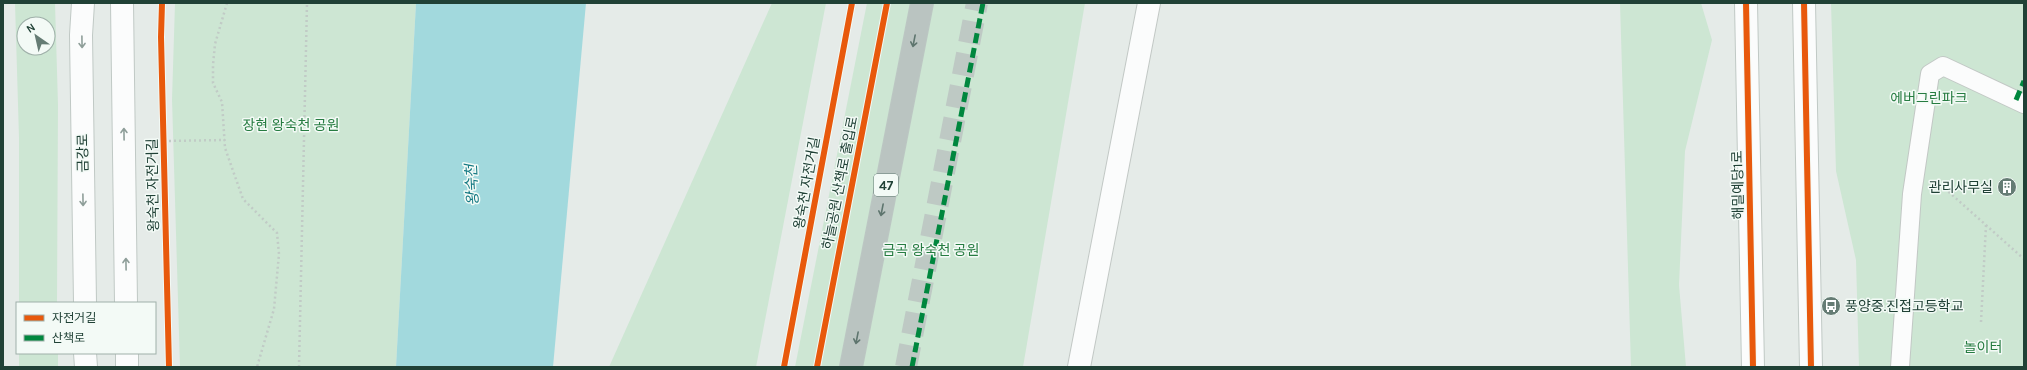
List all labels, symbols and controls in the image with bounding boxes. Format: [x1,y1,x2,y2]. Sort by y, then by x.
north arrow [16,16,56,56]
text: N [24,21,38,36]
one-way arrow [910,34,918,47]
one-way arrow [78,35,86,48]
park label: 에버그린파크 [1890,90,1968,107]
street label: 하늘공원 산책로 출입로 [819,115,861,251]
park label: 장현 왕숙천 공원 [243,117,339,134]
one-way arrow [120,128,128,141]
street label: 금강로 [74,133,92,172]
street label: 왕숙천 자전거길 [791,135,823,231]
street label: 왕숙천 자전거길 [144,138,162,232]
street label: 해밀예당1로 [1729,150,1747,220]
water label: 왕숙천 [462,162,482,206]
road number: 47 [874,174,898,196]
building icon: 관리사무실 [1996,176,2018,198]
place label: 관리사무실 [1929,179,1993,196]
one-way arrow [80,193,87,206]
one-way arrow [877,203,885,216]
park label: 금곡 왕숙천 공원 [883,242,979,259]
one-way arrow [122,258,130,271]
bus stop icon: 풍양중.진접고등학교 [1820,295,1842,317]
place label: 풍양중.진접고등학교 [1845,298,1964,315]
legend [16,302,156,354]
text: 자전거길 [52,311,96,325]
text: 산책로 [52,331,85,345]
one-way arrow [853,331,861,344]
park label: 놀이터 [1964,339,2002,356]

